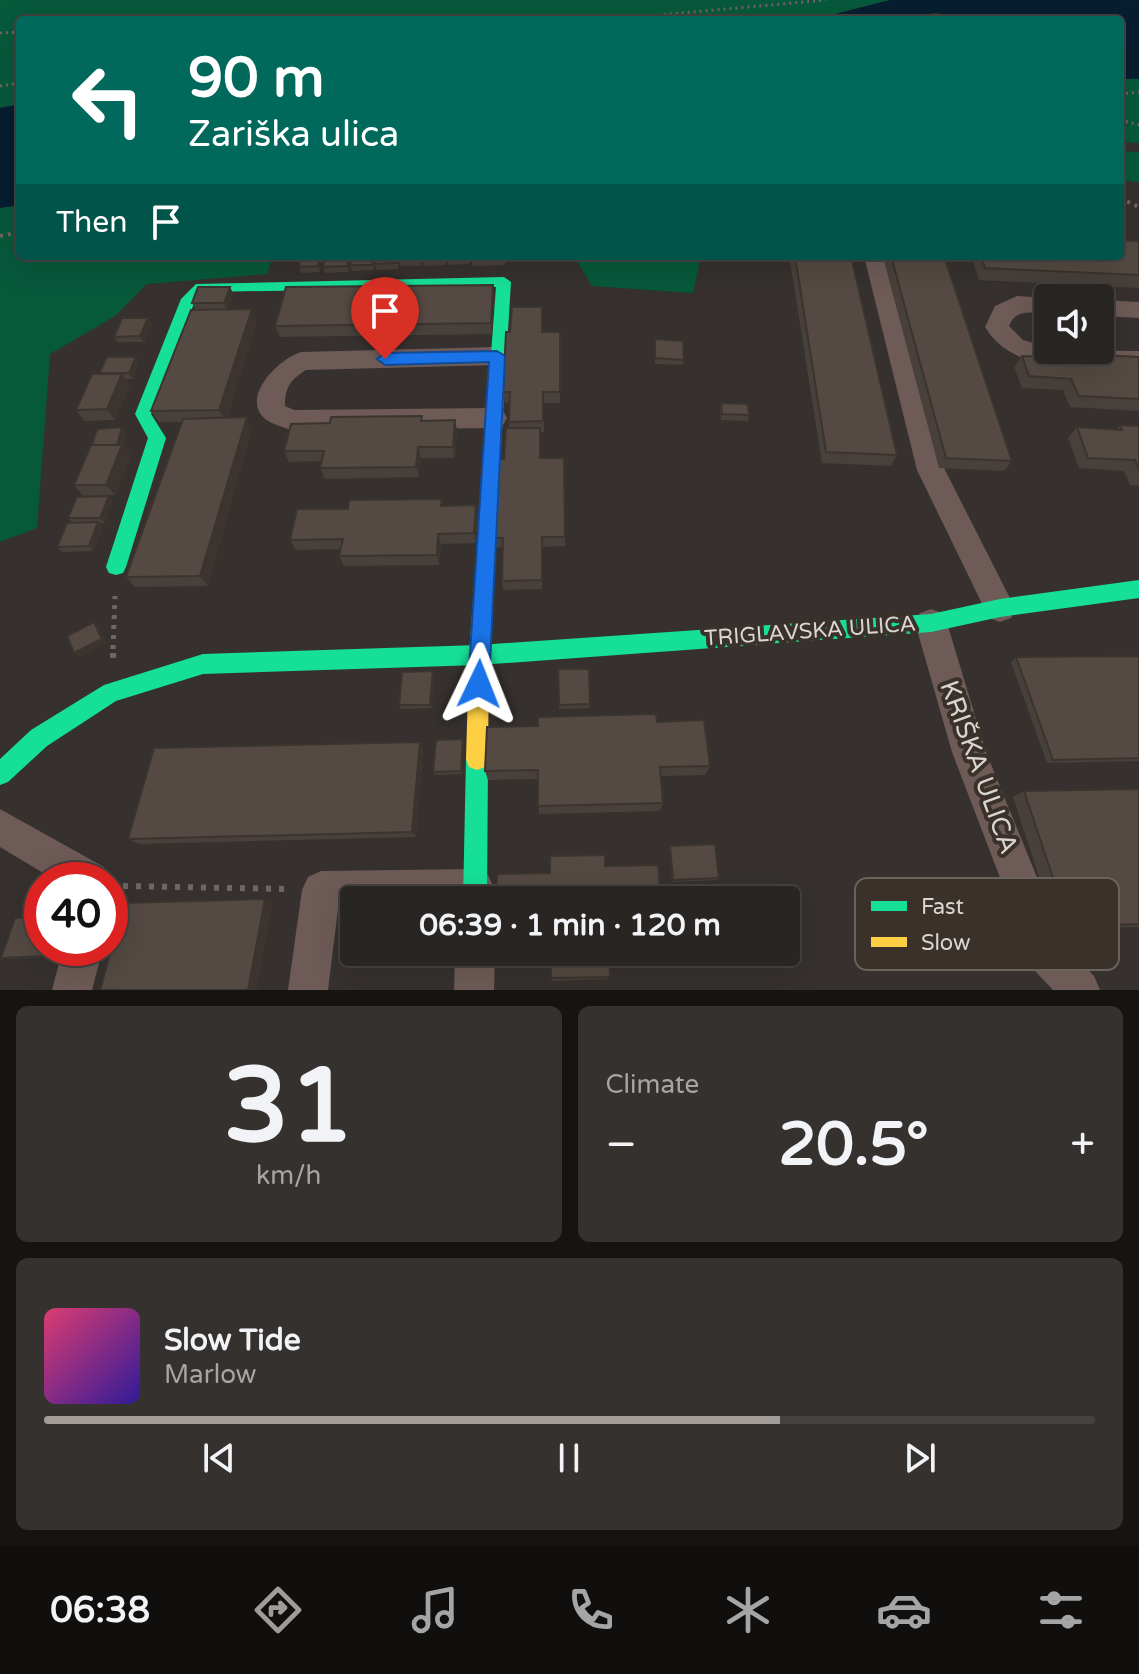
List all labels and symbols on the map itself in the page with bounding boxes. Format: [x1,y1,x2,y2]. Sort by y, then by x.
pin [351,277,419,359]
street label: TRIGLAVSKA ULICA [703,611,917,651]
position arrow [437,642,521,726]
street label: KRIŠKA ULICA [933,676,1025,858]
speed limit sign: 40 [24,862,128,966]
legend [855,878,1119,970]
text: Fast [921,894,964,920]
text: Slow [921,930,971,956]

